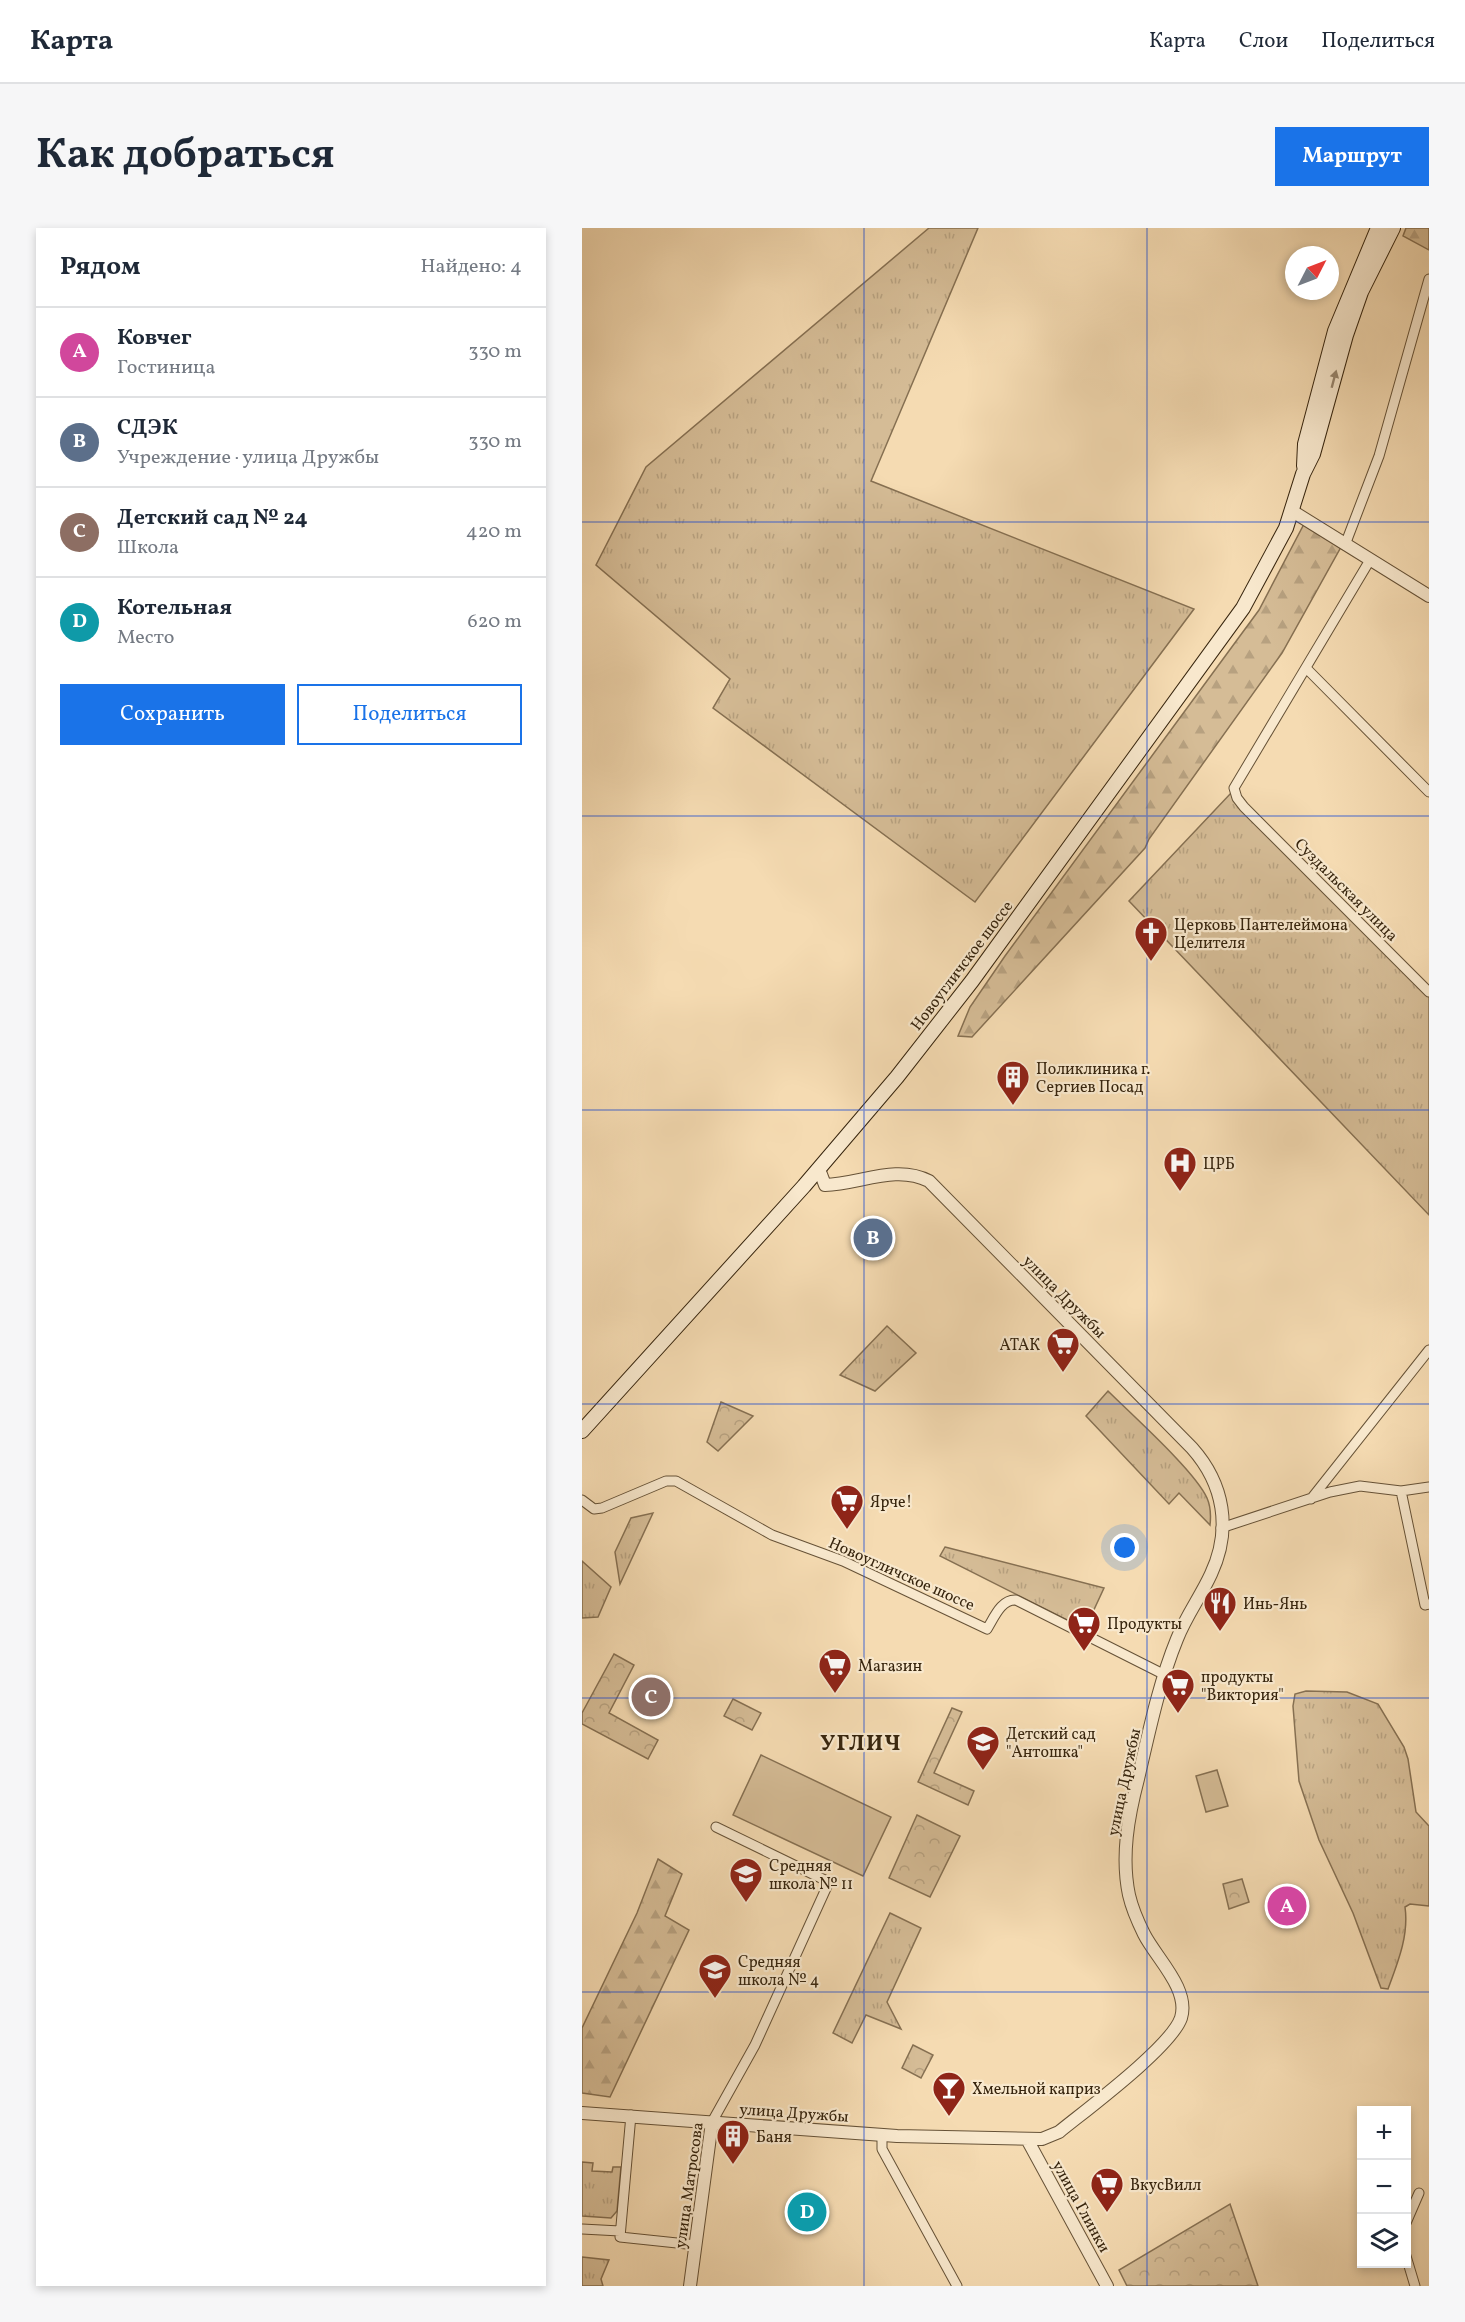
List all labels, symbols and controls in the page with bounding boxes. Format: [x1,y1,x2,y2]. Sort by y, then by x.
text: Карта [30,22,113,61]
text: Карта [1149,27,1206,56]
text: Слои [1239,27,1288,56]
text: Поделиться [1321,27,1435,56]
text: Как добраться [36,127,335,186]
button: Маршрут [1275,127,1429,186]
north arrow [1285,246,1339,300]
text: Рядом [60,249,140,285]
text: Найдено: 4 [421,253,522,281]
text: Ковчег [117,323,192,354]
text: A [72,338,87,366]
text: 330 m [468,338,522,366]
text: Гостиница [117,354,215,382]
one-way arrow [1330,370,1339,388]
text: СДЭК [117,413,178,444]
text: B [73,428,86,456]
text: 330 m [468,428,522,456]
text: Учреждение · улица Дружбы [117,444,379,472]
text: Детский сад № 24 [117,503,308,534]
text: C [73,518,86,546]
text: 420 m [466,518,522,546]
text: Школа [117,534,179,562]
text: Котельная [117,593,232,624]
text: D [72,608,87,636]
text: 620 m [468,608,522,636]
text: Место [117,624,174,652]
button: Сохранить [60,684,285,745]
button: Поделиться [297,684,522,745]
street label: Суздальская улица [1289,834,1402,947]
street label: Новоугличское шоссе [906,897,1019,1036]
church icon: Церковь Пантелеймона Целителя [1133,915,1169,962]
place label: Церковь Пантелеймона Целителя [1174,915,1348,955]
building icon: Поликлиника г. Сергиев Посад [995,1059,1031,1106]
place label: Поликлиника г. Сергиев Посад [1036,1059,1150,1099]
hospital icon: ЦРБ [1162,1145,1198,1192]
place label: ЦРБ [1203,1154,1235,1176]
pin: B [854,1216,892,1260]
street label: улица Дружбы [1017,1251,1110,1344]
supermarket icon: АТАК [1045,1326,1081,1373]
place label: АТАК [1000,1335,1040,1357]
supermarket icon: Ярче! [829,1483,865,1530]
place label: Ярче! [870,1492,912,1514]
street label: Новоугличское шоссе [825,1533,978,1617]
your location [1110,1533,1139,1562]
restaurant icon: Инь-Янь [1202,1585,1238,1632]
place label: Инь-Янь [1243,1594,1307,1616]
supermarket icon: Продукты [1066,1605,1102,1652]
place label: Продукты [1107,1614,1182,1636]
supermarket icon: Магазин [817,1647,853,1694]
place label: Магазин [858,1656,922,1678]
supermarket icon: продукты "Виктория" [1160,1667,1196,1714]
place label: продукты "Виктория" [1201,1667,1284,1707]
pin: C [632,1674,670,1720]
school or university icon: Детский сад "Антошка" [965,1724,1001,1771]
place label: Детский сад "Антошка" [1006,1724,1096,1764]
street label: улица Дружбы [1103,1727,1147,1838]
district label: УГЛИЧ [820,1729,902,1760]
school or university icon: Средняя школа № 11 [728,1856,764,1903]
place label: Средняя школа № 11 [769,1856,853,1896]
pin: A [1268,1884,1306,1928]
school or university icon: Средняя школа № 4 [697,1952,733,1999]
place label: Средняя школа № 4 [738,1952,819,1992]
bar icon: Хмельной каприз [931,2070,967,2117]
place label: Хмельной каприз [972,2079,1101,2101]
street label: улица Дружбы [738,2099,849,2129]
map controls [1357,2106,1411,2268]
button: + [1357,2106,1411,2160]
building icon: Баня [715,2118,751,2165]
street label: улица Матросова [670,2121,710,2250]
place label: Баня [756,2127,792,2149]
street label: улица Глинки [1046,2157,1115,2257]
button: − [1357,2160,1411,2214]
supermarket icon: ВкусВилл [1089,2166,1125,2213]
place label: ВкусВилл [1130,2175,1202,2197]
pin: D [788,2190,826,2234]
button: layers [1357,2214,1411,2268]

